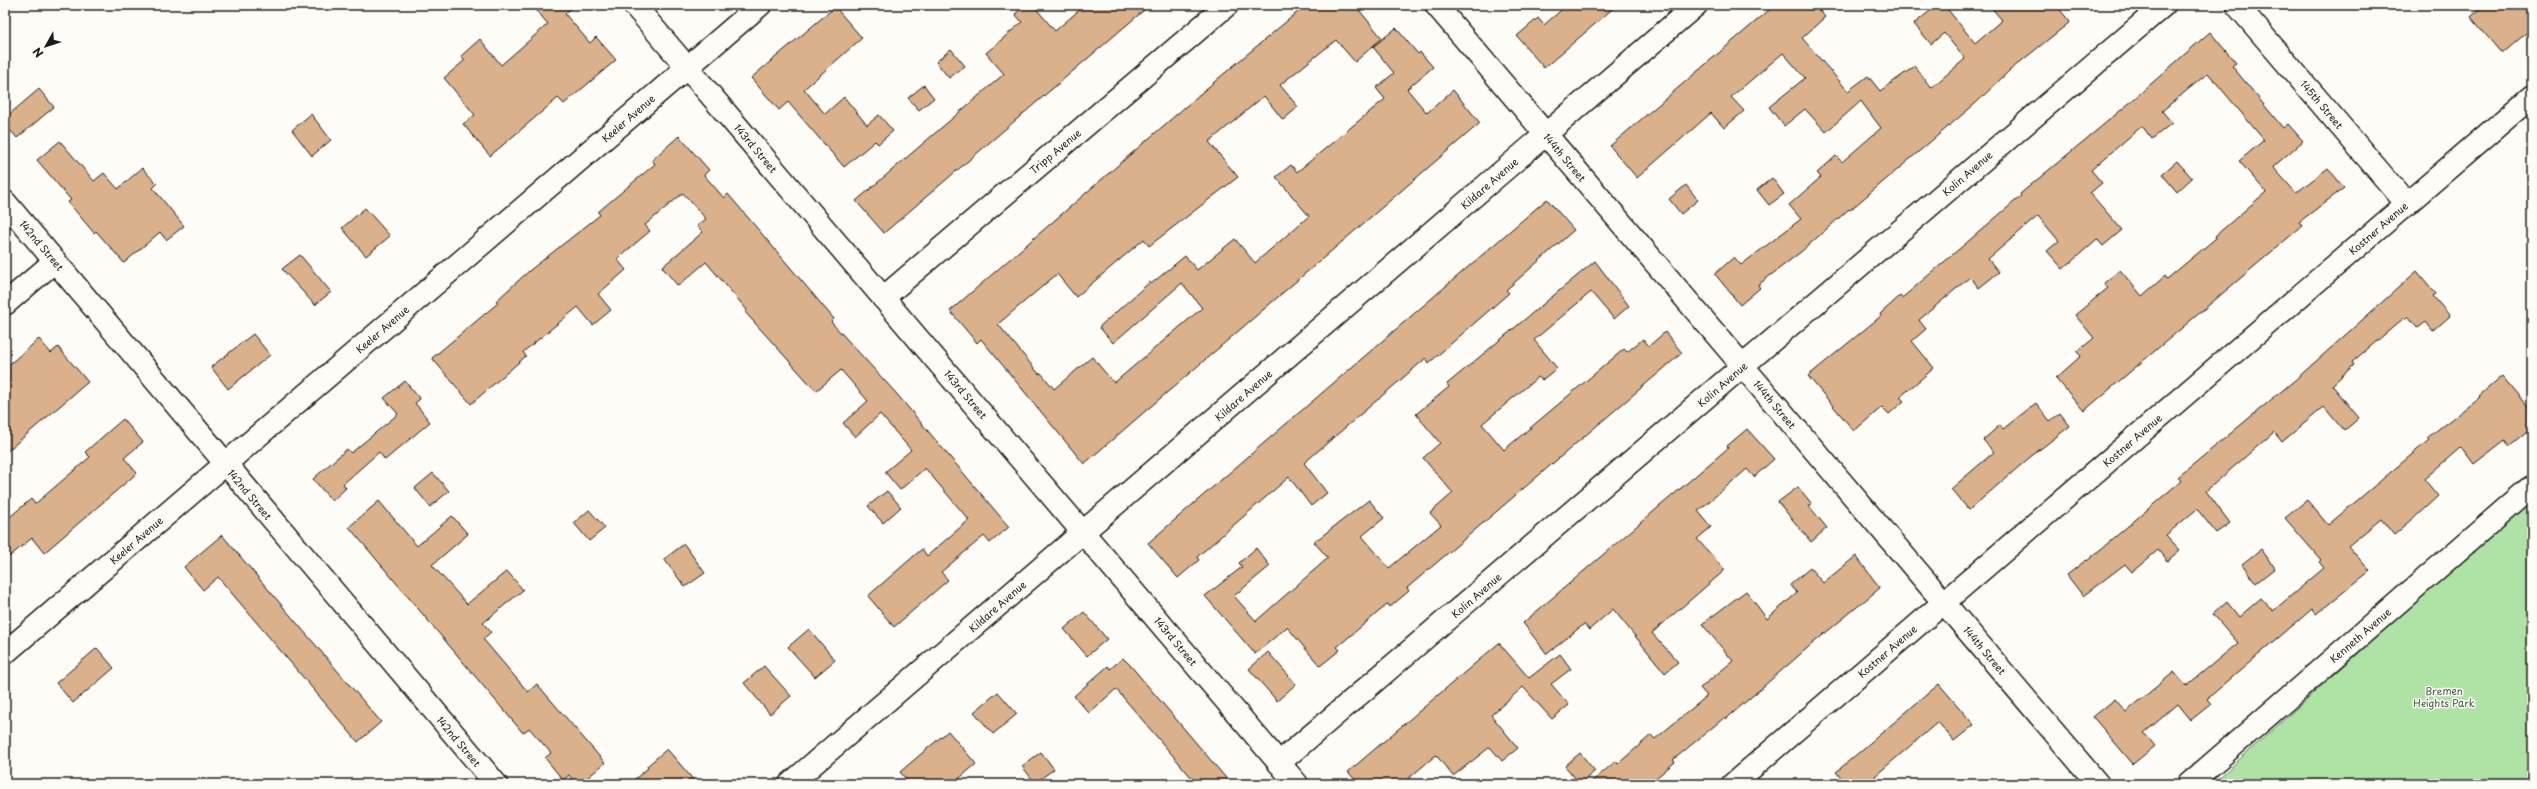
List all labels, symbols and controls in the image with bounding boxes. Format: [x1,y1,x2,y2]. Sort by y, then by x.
north arrow [26,26,66,66]
text: N [28,44,47,61]
street label: 145th Street [2297,76,2347,132]
street label: Keeler Avenue [598,90,658,145]
street label: 143rd Street [731,120,781,176]
street label: Tripp Avenue [1026,125,1084,177]
street label: 144th Street [1540,129,1590,185]
street label: Kolin Avenue [1939,147,1996,199]
street label: Kildare Avenue [1457,153,1521,212]
street label: Kostner Avenue [2345,198,2411,258]
street label: 142nd Street [16,216,68,274]
street label: Keeler Avenue [352,301,412,356]
street label: Kolin Avenue [1694,358,1751,410]
street label: Kildare Avenue [1211,365,1275,424]
street label: 143rd Street [941,366,991,422]
street label: 144th Street [1750,376,1800,432]
street label: Kostner Avenue [2099,410,2165,470]
street label: 142nd Street [224,465,276,523]
street label: Keeler Avenue [106,512,166,567]
street label: Kolin Avenue [1448,569,1505,621]
street label: Kildare Avenue [965,576,1029,635]
street label: Kenneth Avenue [2326,604,2394,666]
street label: 143rd Street [1151,613,1201,669]
street label: Kostner Avenue [1854,621,1920,681]
street label: 144th Street [1960,622,2010,678]
park label: Bremen Heights Park [2413,683,2475,710]
street label: 142nd Street [433,712,485,770]

